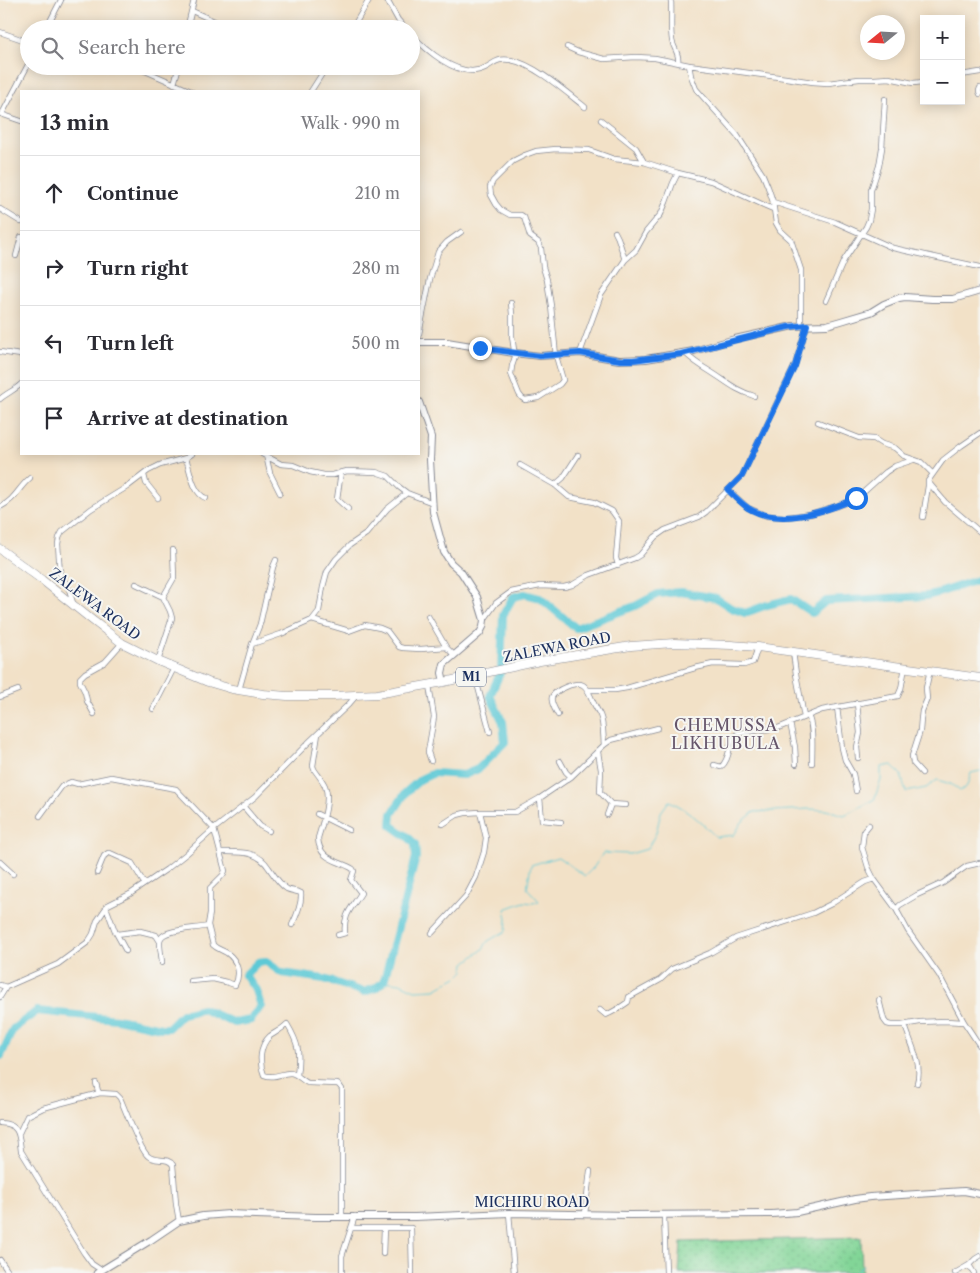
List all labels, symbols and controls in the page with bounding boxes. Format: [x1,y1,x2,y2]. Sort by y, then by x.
north arrow [860,15,905,60]
map controls [920,15,965,105]
button: + [920,15,965,60]
search box [20,20,420,75]
icon: search [38,34,66,62]
text: Search here [78,36,186,59]
button: − [920,60,965,105]
text: 13 min [40,110,109,135]
text: Walk · 990 m [301,113,400,133]
icon: ahead [40,179,68,207]
text: Continue [87,182,179,205]
text: 210 m [355,183,400,203]
icon: right [40,254,68,282]
text: Turn right [87,257,188,280]
text: 280 m [352,258,400,278]
icon: left [40,329,68,357]
text: Turn left [87,332,174,355]
text: 500 m [352,333,400,353]
route end [469,337,492,360]
icon: arrive [40,404,68,432]
text: Arrive at destination [87,407,288,430]
route start [845,487,868,510]
street label: ZALEWA ROAD [46,564,144,644]
street label: ZALEWA ROAD [502,628,612,666]
road number: M1 [456,668,486,686]
district label: CHEMUSSA LIKHUBULA [671,715,781,753]
street label: MICHIRU ROAD [475,1193,589,1211]

